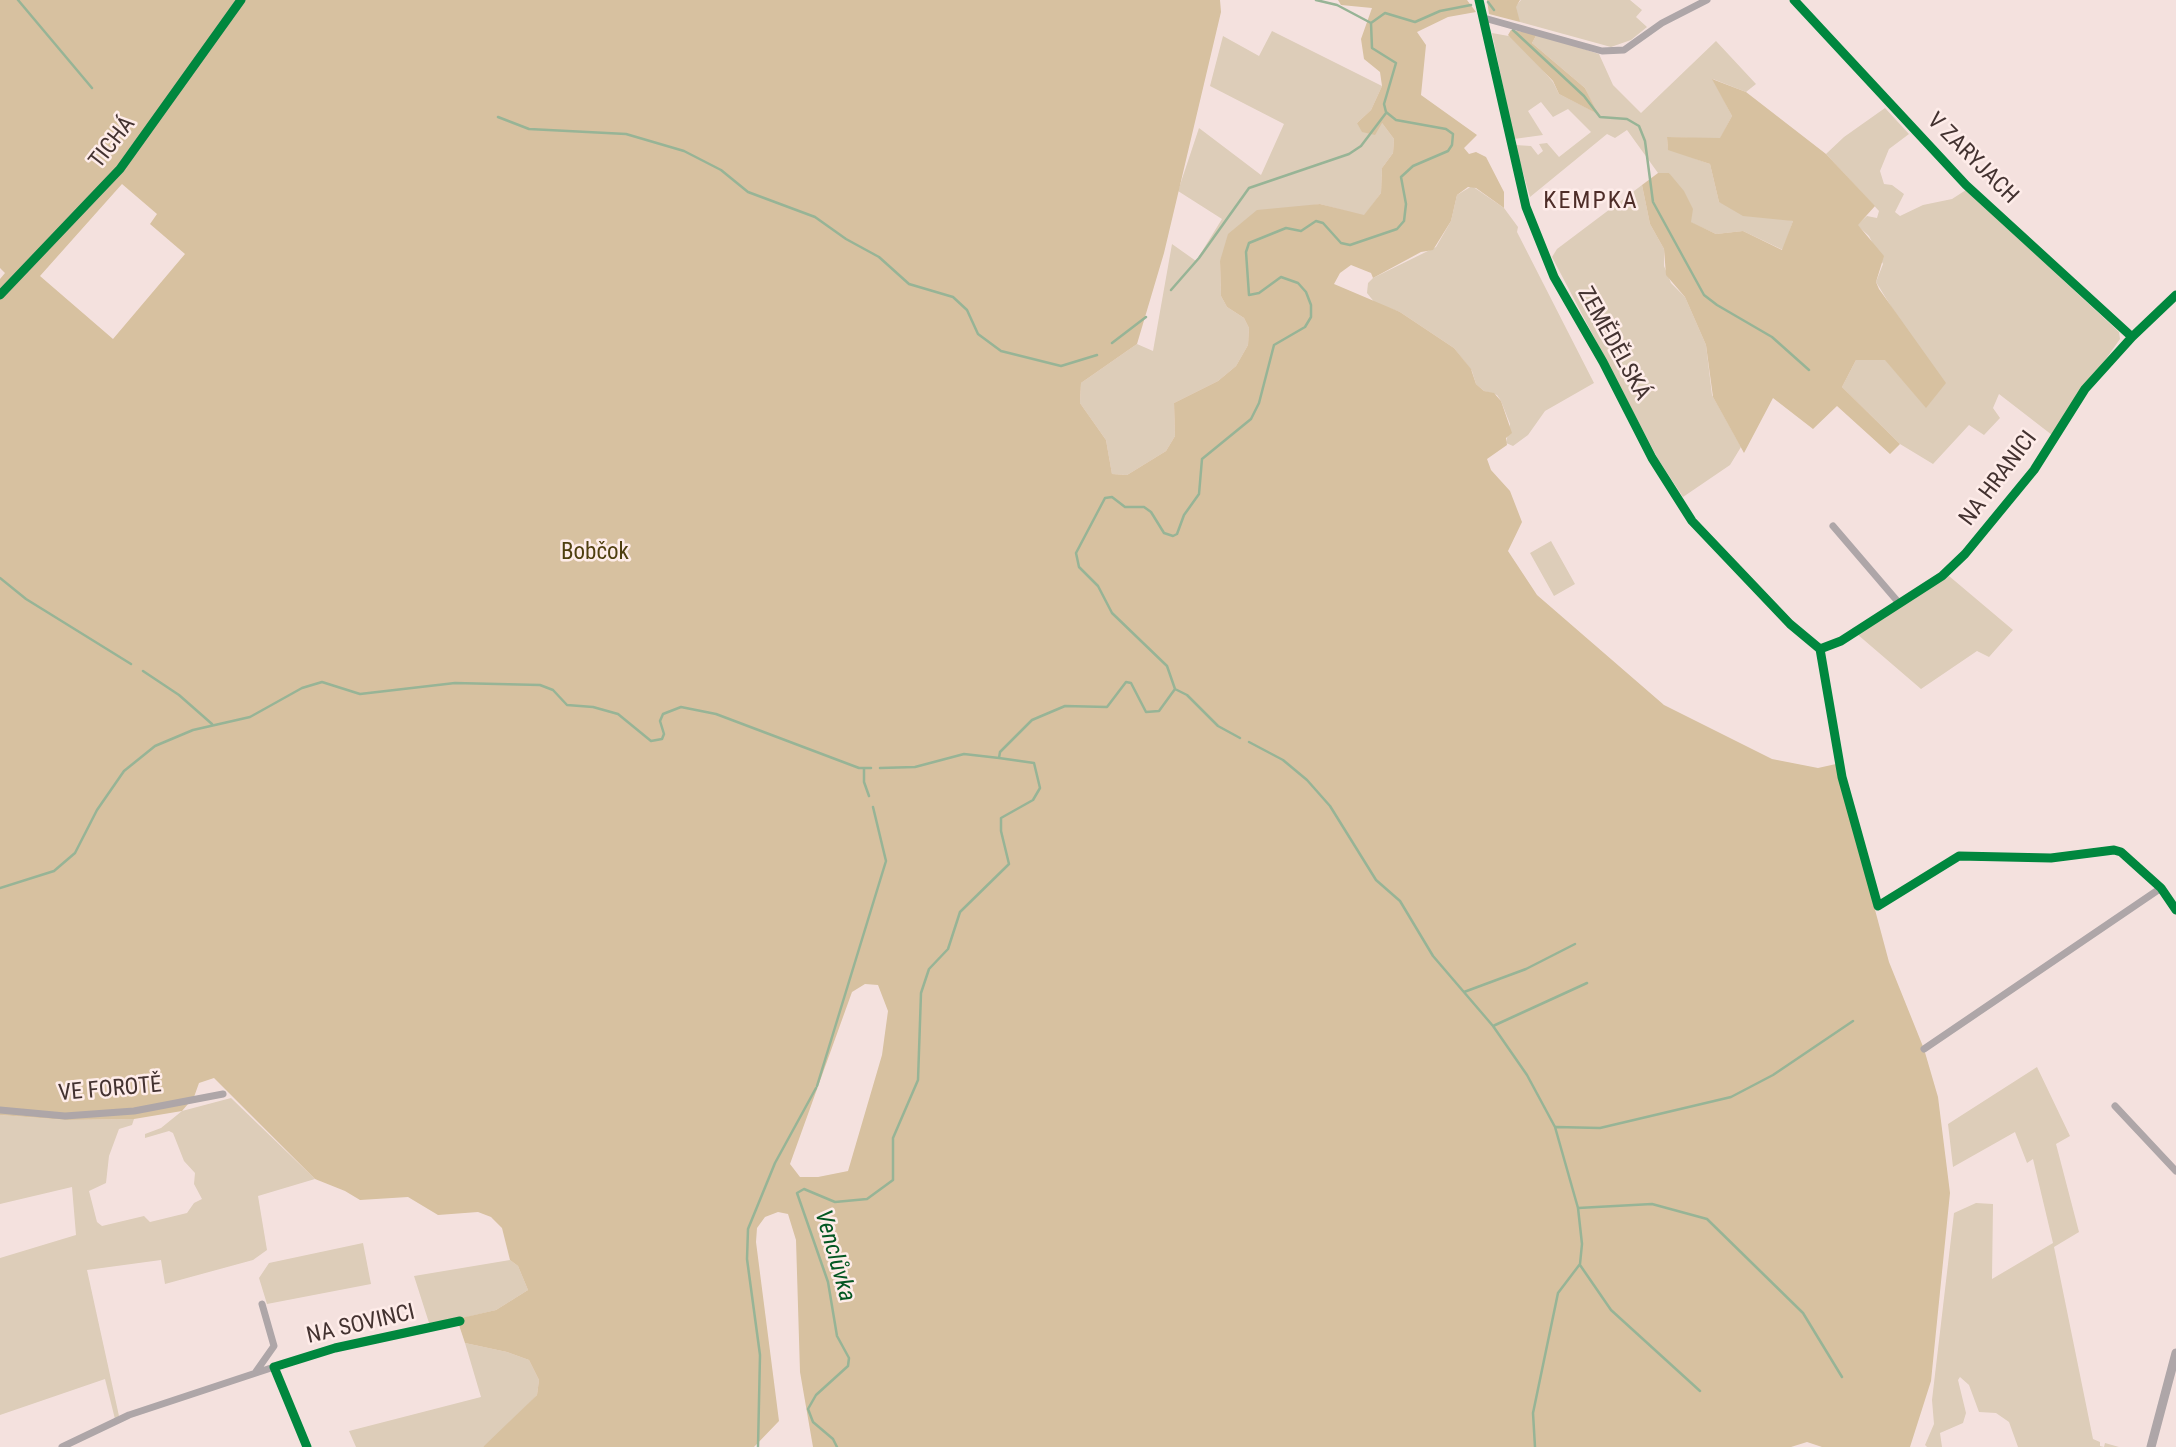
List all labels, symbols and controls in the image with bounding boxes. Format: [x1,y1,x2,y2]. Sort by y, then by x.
street label: V ZARYJACH [1921,108,2023,210]
street label: TICHÁ [84,111,142,175]
district label: KEMPKA [1544,188,1638,216]
street label: ZEMĚDĚLSKÁ [1571,282,1655,406]
street label: NA HRANICI [1954,426,2044,532]
park label: Bobčok [561,539,629,567]
street label: VE FOROTĚ [57,1072,163,1108]
water label: Venclůvka [807,1207,861,1305]
street label: NA SOVINCI [304,1299,418,1351]

